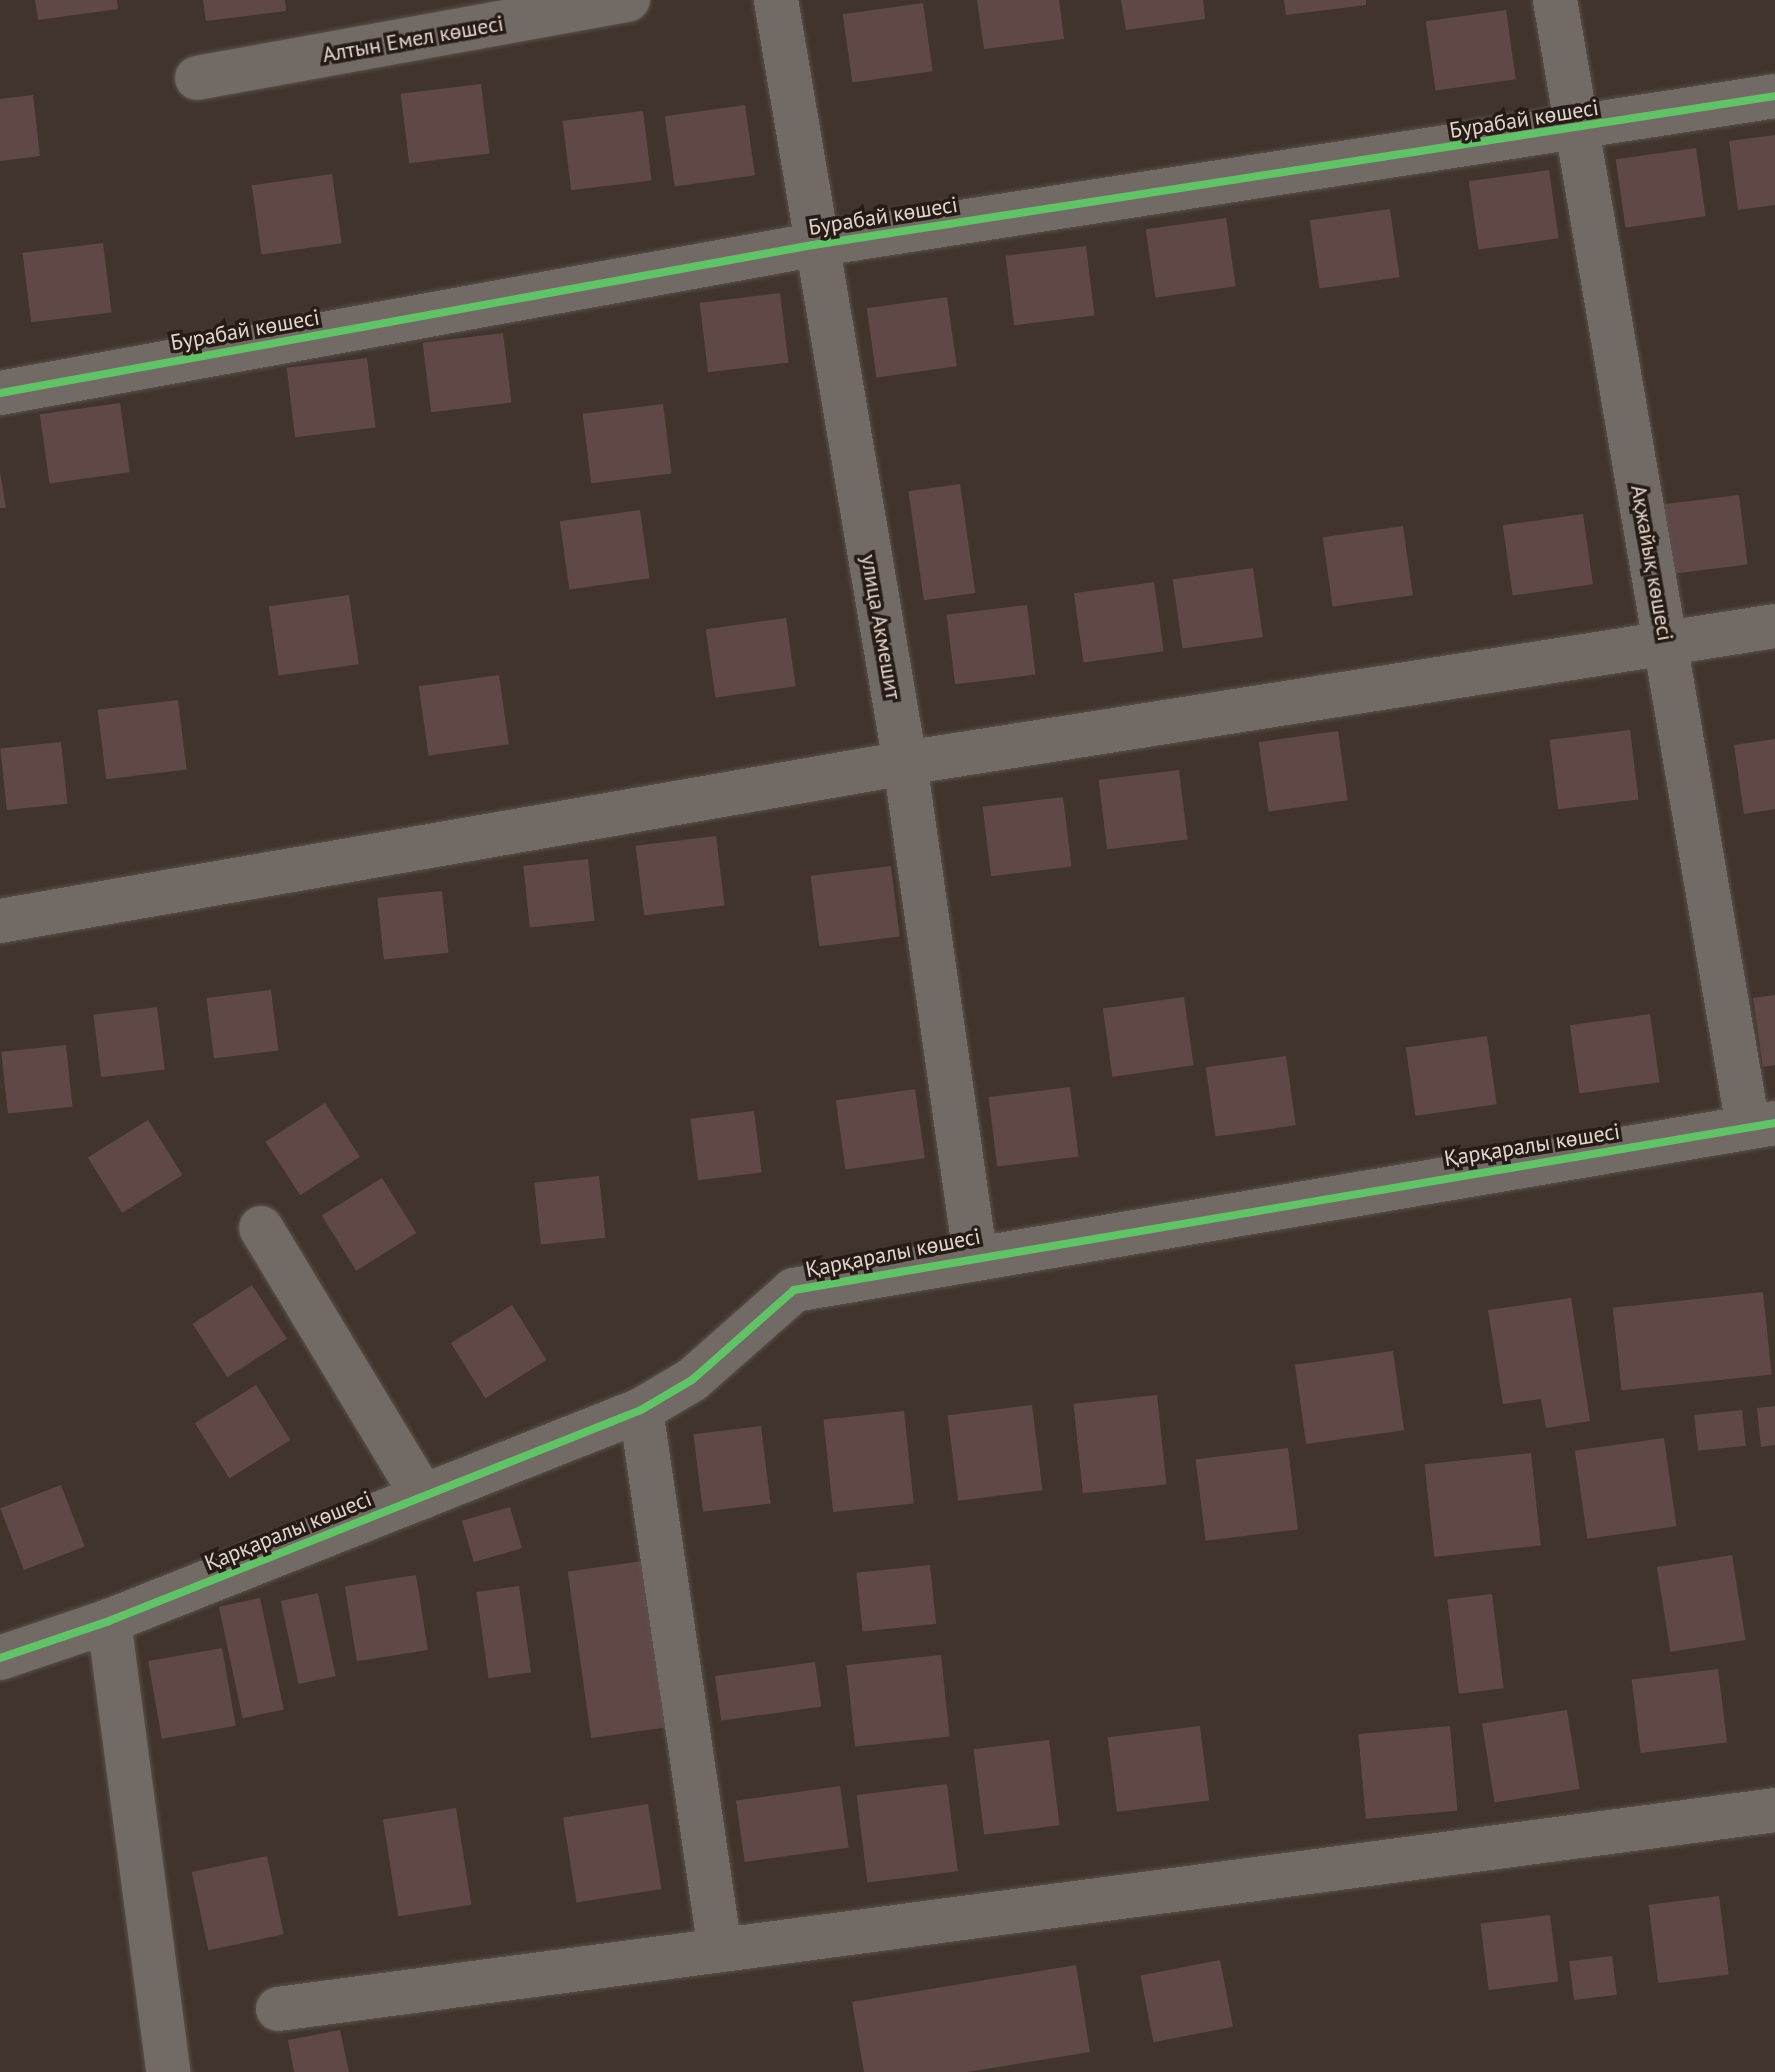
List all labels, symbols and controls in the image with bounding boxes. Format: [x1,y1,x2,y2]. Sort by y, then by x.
street label: Алтын Емел көшесі [320,10,506,68]
street label: Бурабай көшесі [1447,94,1601,144]
street label: Бурабай көшесі [806,191,960,241]
street label: Бурабай көшесі [168,304,322,356]
street label: Ақжайық көшесі [1625,483,1679,643]
street label: улица Акмешит [855,552,907,702]
street label: Қарқаралы көшесі [1442,1118,1622,1172]
street label: Қарқаралы көшесі [803,1223,983,1283]
street label: Қарқаралы көшесі [201,1485,375,1577]

